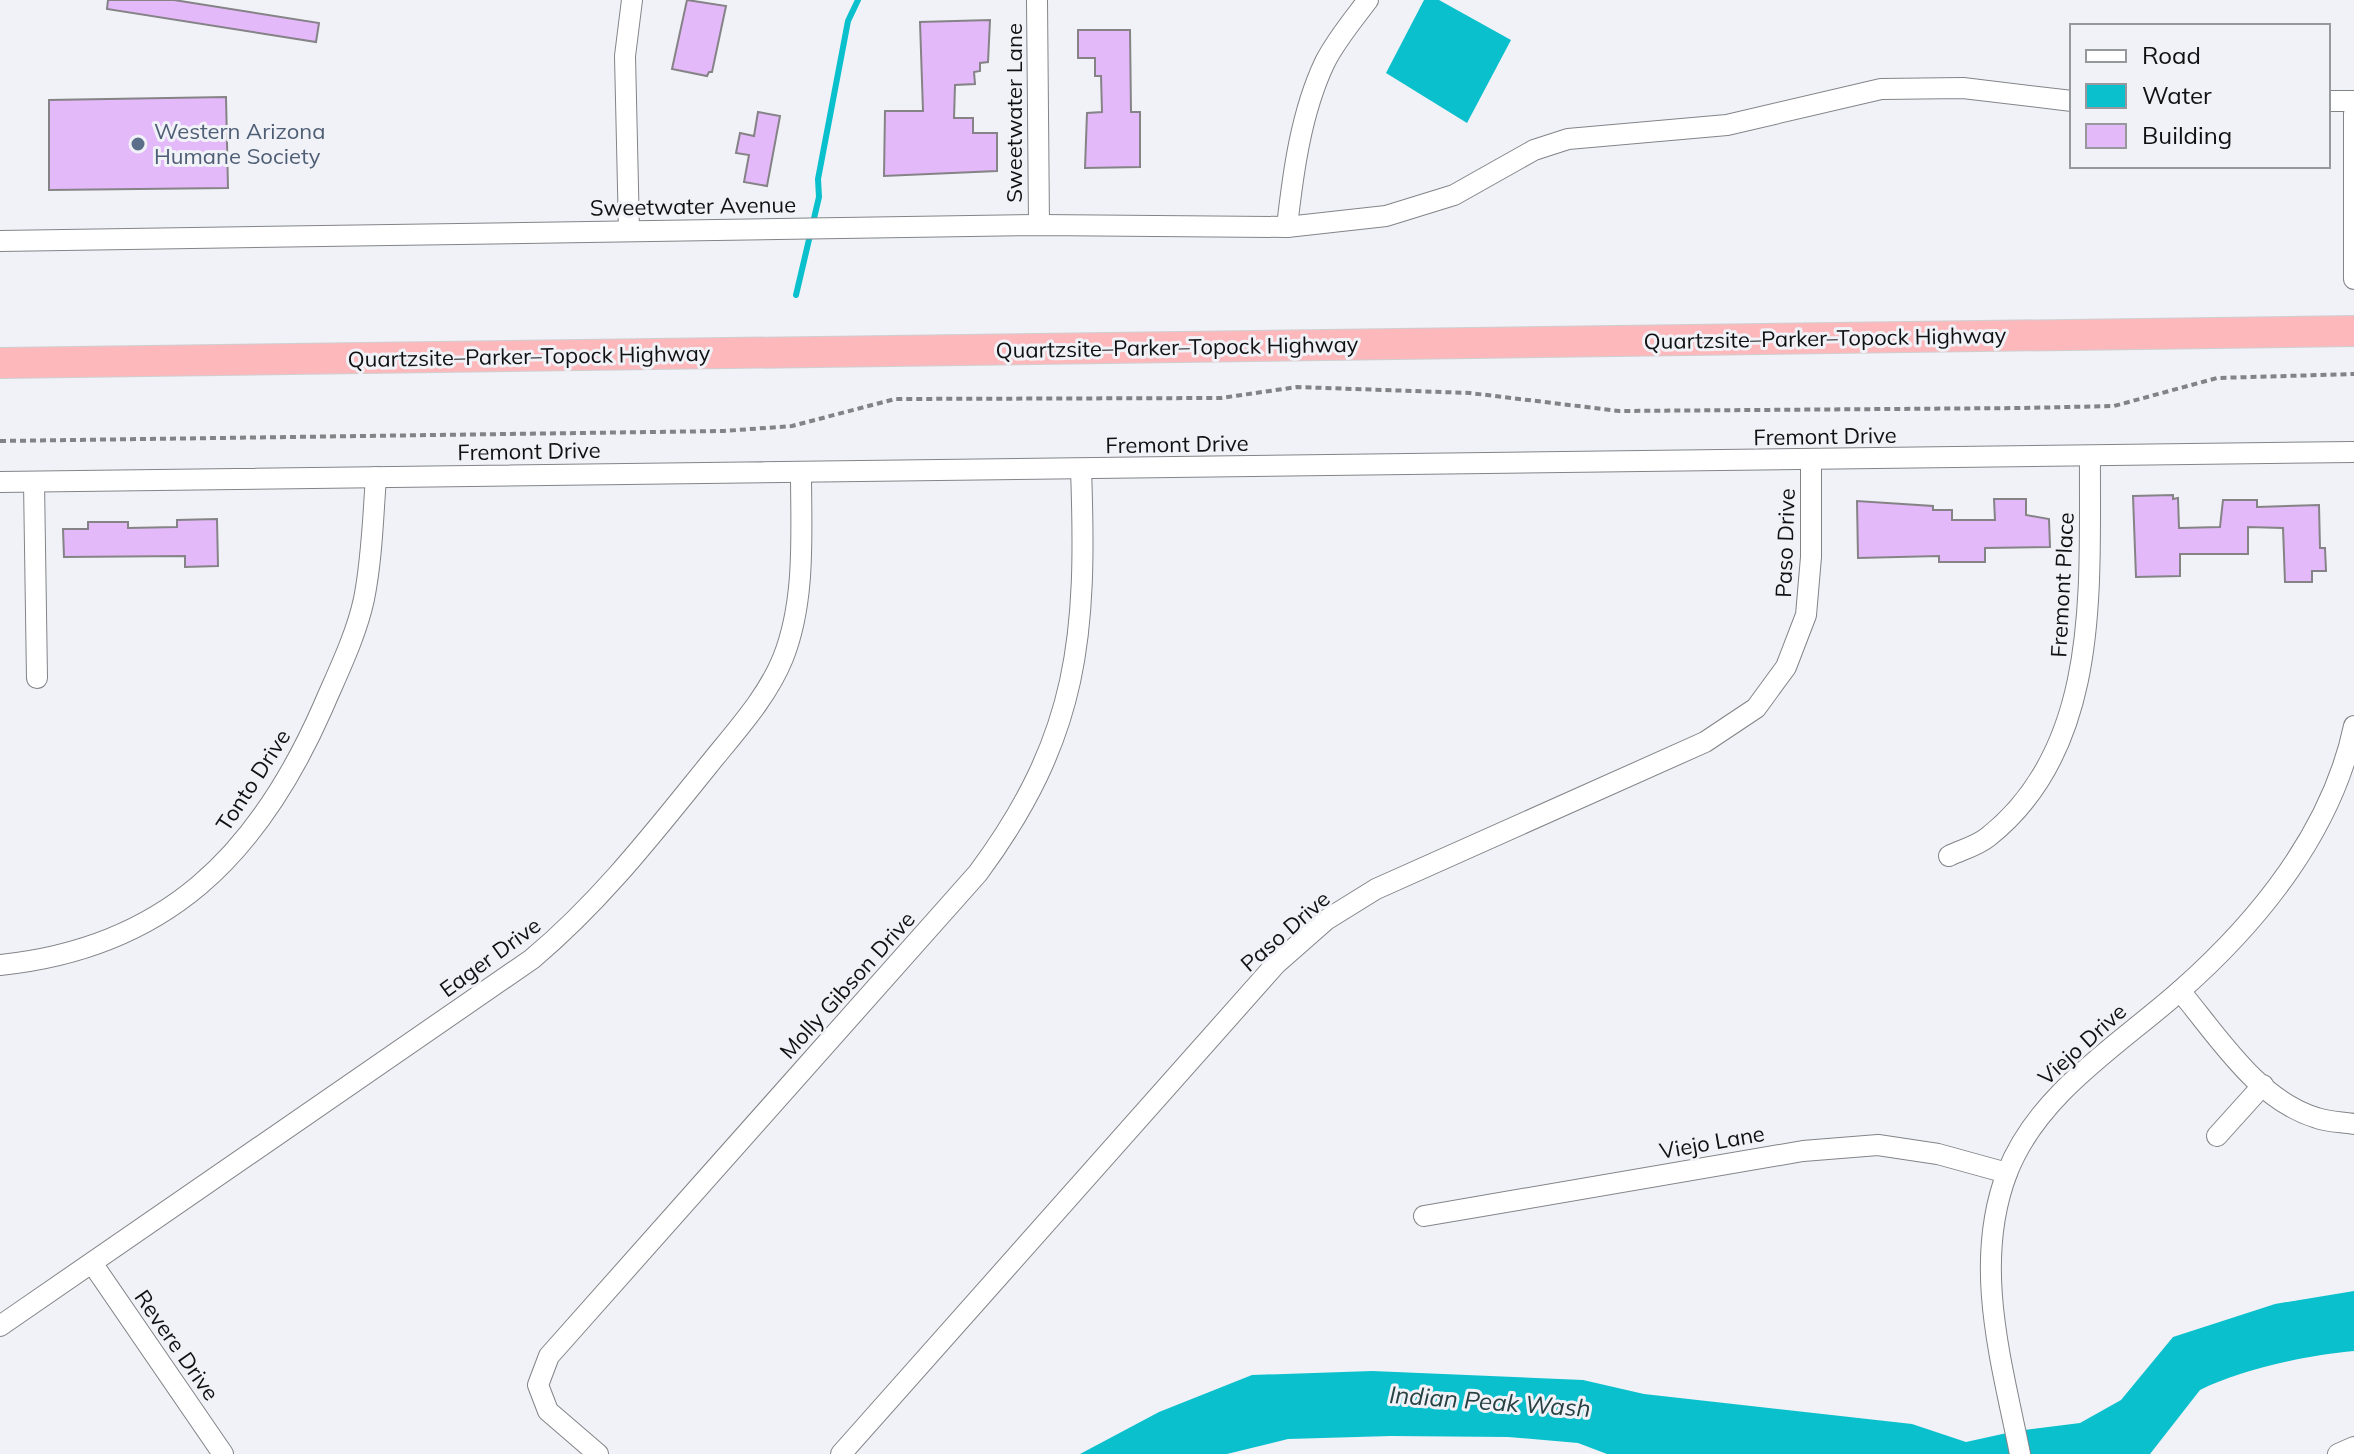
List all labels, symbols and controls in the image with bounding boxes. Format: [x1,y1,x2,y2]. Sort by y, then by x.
street label: Sweetwater Lane [1000,23,1028,203]
legend [2070,24,2330,168]
text: Road [2142,40,2201,70]
text: Water [2142,80,2212,110]
place label: Western Arizona Humane Society [154,117,325,170]
text: Building [2142,120,2232,150]
marker: Western Arizona Humane Society [129,135,147,153]
street label: Sweetwater Avenue [590,190,796,222]
street label: Quartzsite–Parker–Topock Highway [1643,321,2007,355]
street label: Quartzsite–Parker–Topock Highway [995,330,1359,364]
street label: Quartzsite–Parker–Topock Highway [347,339,711,373]
street label: Fremont Drive [1753,421,1897,451]
street label: Fremont Drive [1105,429,1249,459]
street label: Fremont Drive [457,436,601,466]
street label: Paso Drive [1769,488,1801,598]
street label: Fremont Place [2044,512,2080,658]
street label: Tonto Drive [210,724,296,836]
street label: Paso Drive [1235,885,1335,977]
street label: Molly Gibson Drive [773,905,921,1065]
street label: Eager Drive [434,911,546,1003]
street label: Viejo Drive [2032,997,2132,1091]
street label: Viejo Lane [1657,1119,1767,1165]
street label: Revere Drive [129,1284,225,1406]
water label: Indian Peak Wash [1388,1379,1592,1423]

